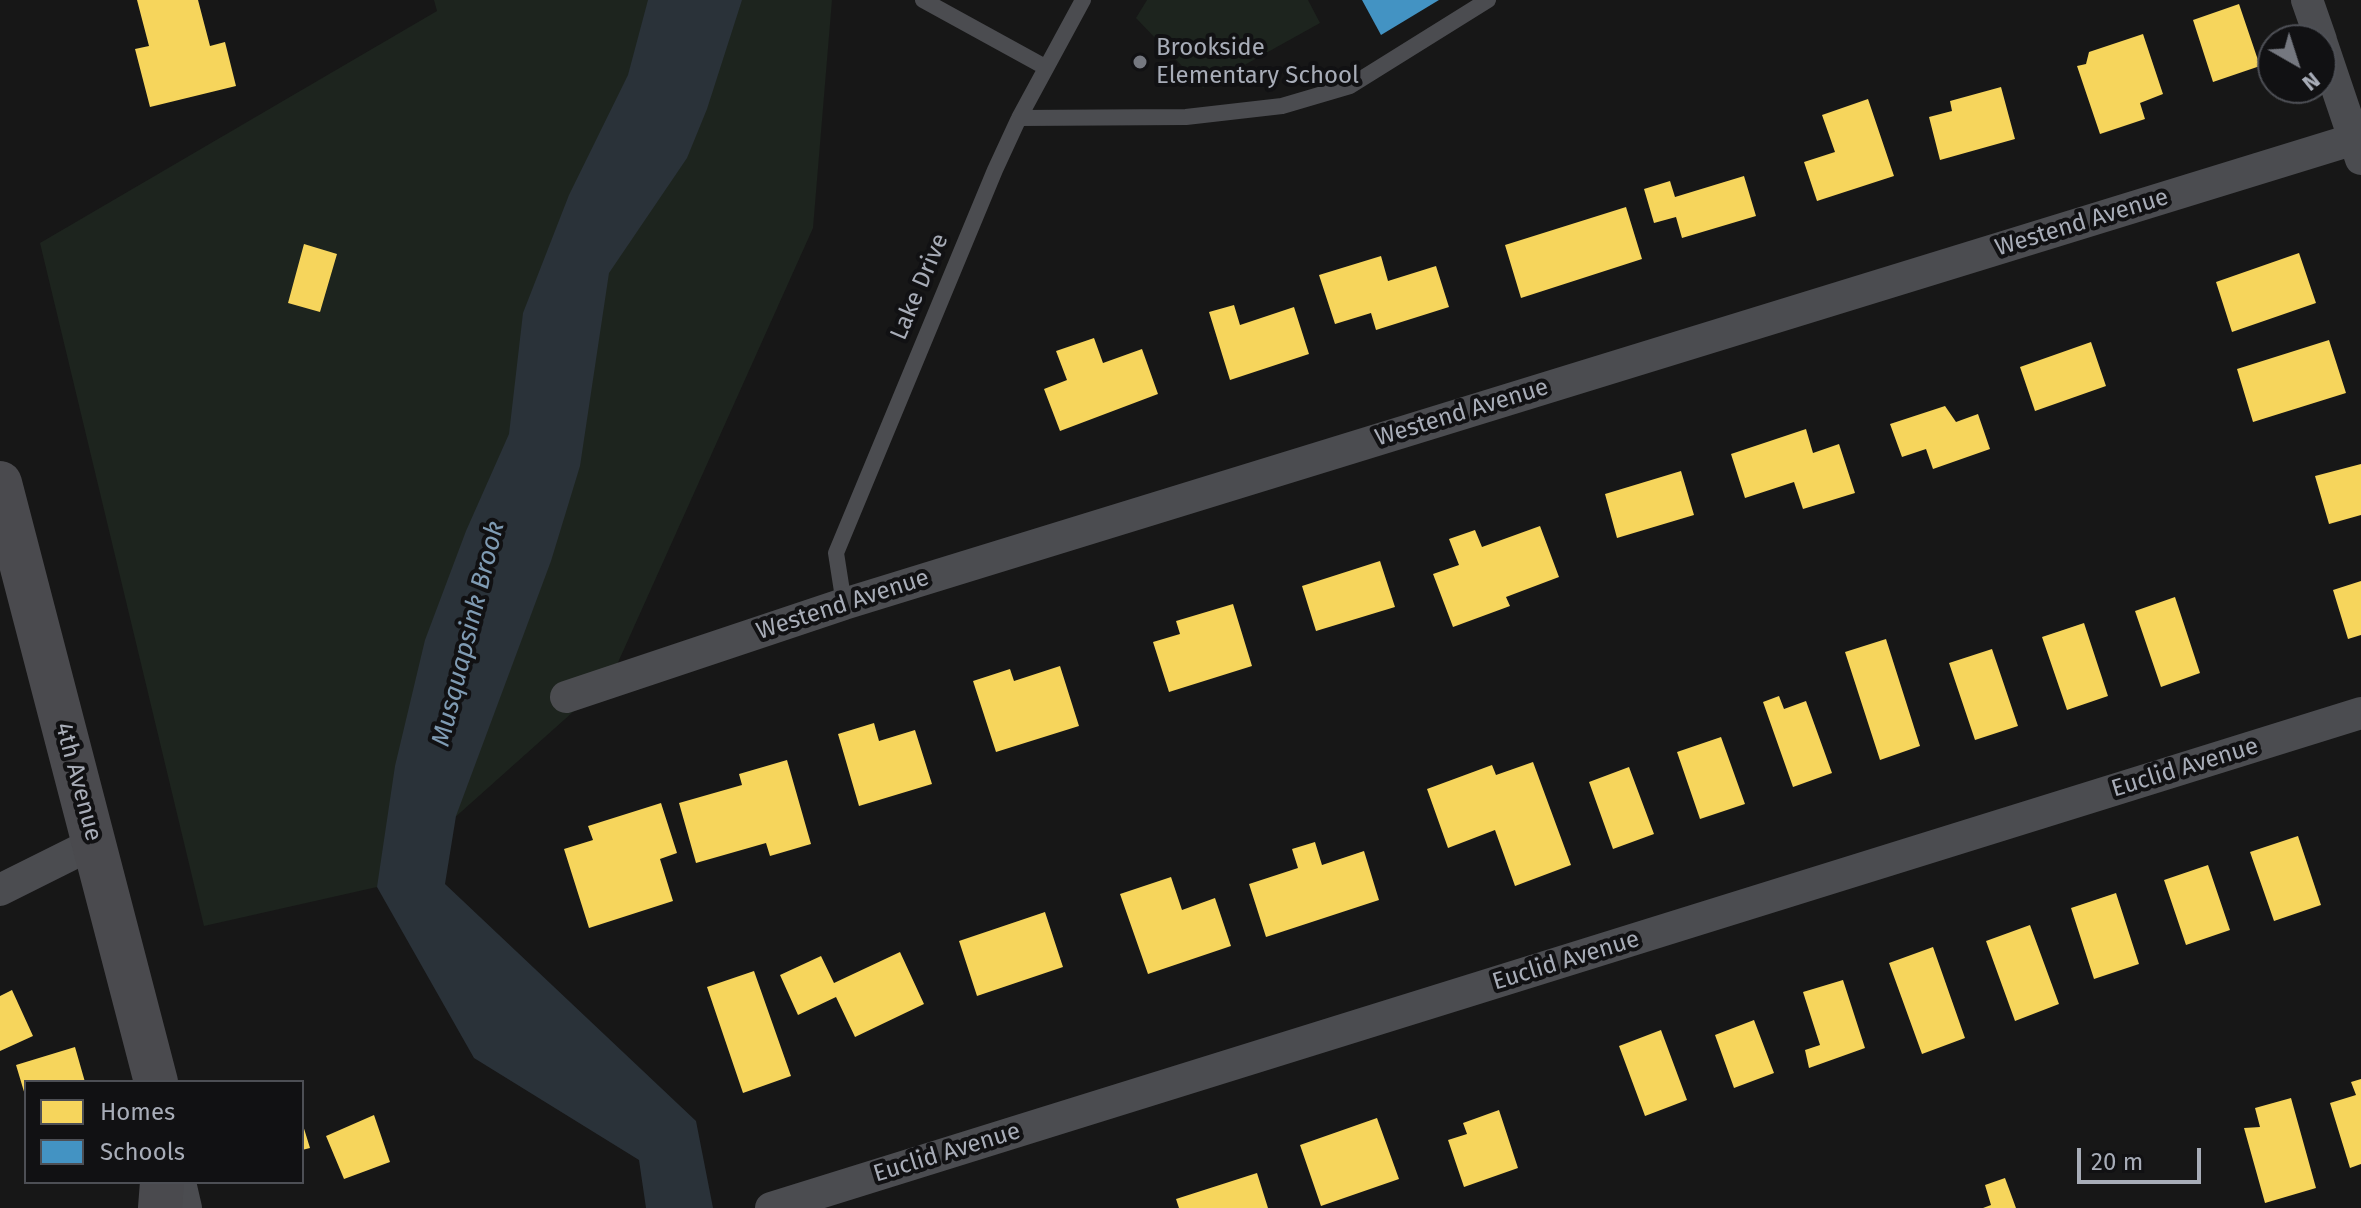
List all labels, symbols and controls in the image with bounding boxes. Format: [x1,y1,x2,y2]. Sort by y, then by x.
north arrow [2257,24,2337,104]
place label: Brookside Elementary School [1156,34,1359,90]
marker: Brookside Elementary School [1131,53,1149,71]
text: N [2297,66,2325,97]
street label: Westend Avenue [1992,183,2172,263]
street label: Lake Drive [885,230,955,344]
street label: Westend Avenue [1372,373,1552,453]
water label: Musquapsink Brook [426,518,512,750]
street label: Westend Avenue [753,564,933,646]
street label: 4th Avenue [48,720,108,844]
street label: Euclid Avenue [2108,732,2262,804]
street label: Euclid Avenue [1489,925,1643,997]
legend [24,1080,304,1184]
text: Homes [100,1098,175,1126]
street label: Euclid Avenue [870,1117,1024,1189]
scale bar [2081,1132,2205,1182]
text: Schools [100,1138,185,1166]
text: 20 m [2091,1148,2143,1176]

